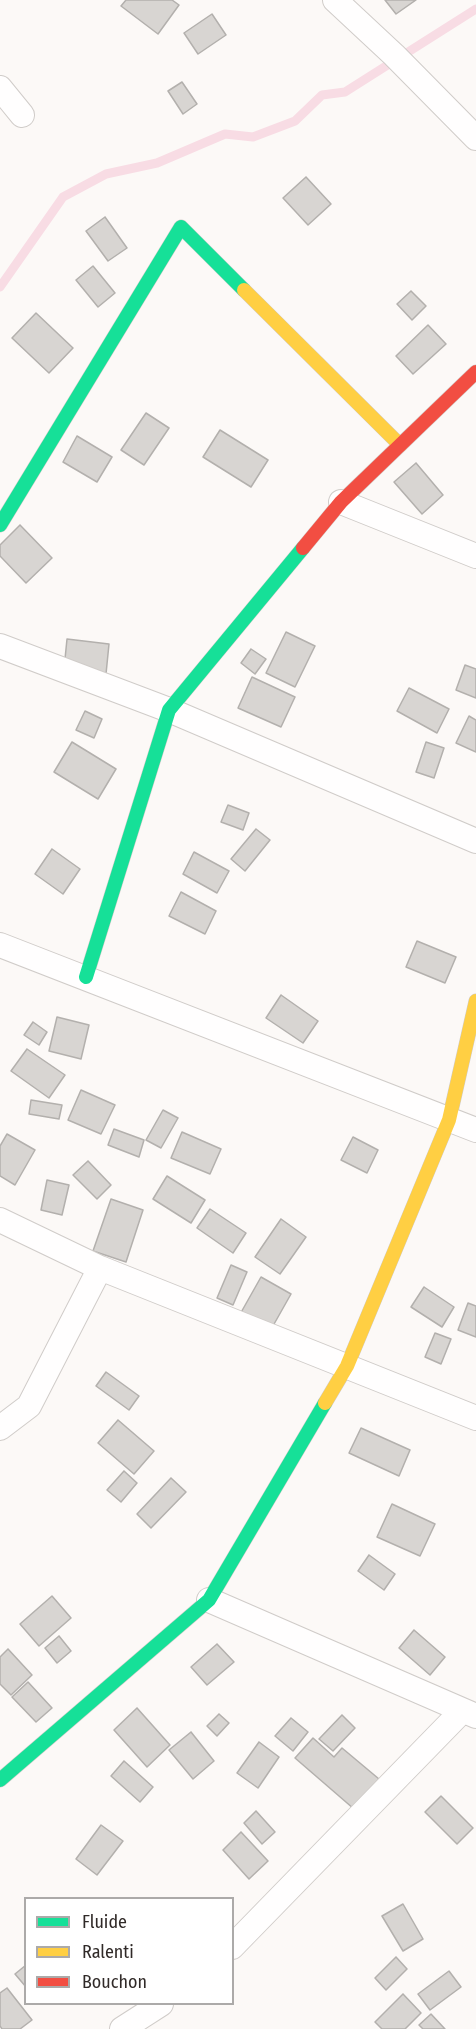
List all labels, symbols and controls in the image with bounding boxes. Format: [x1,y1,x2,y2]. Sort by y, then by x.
legend [24,1897,234,2005]
text: Fluide [82,1911,127,1933]
text: Ralenti [82,1941,134,1963]
text: Bouchon [82,1971,147,1993]

